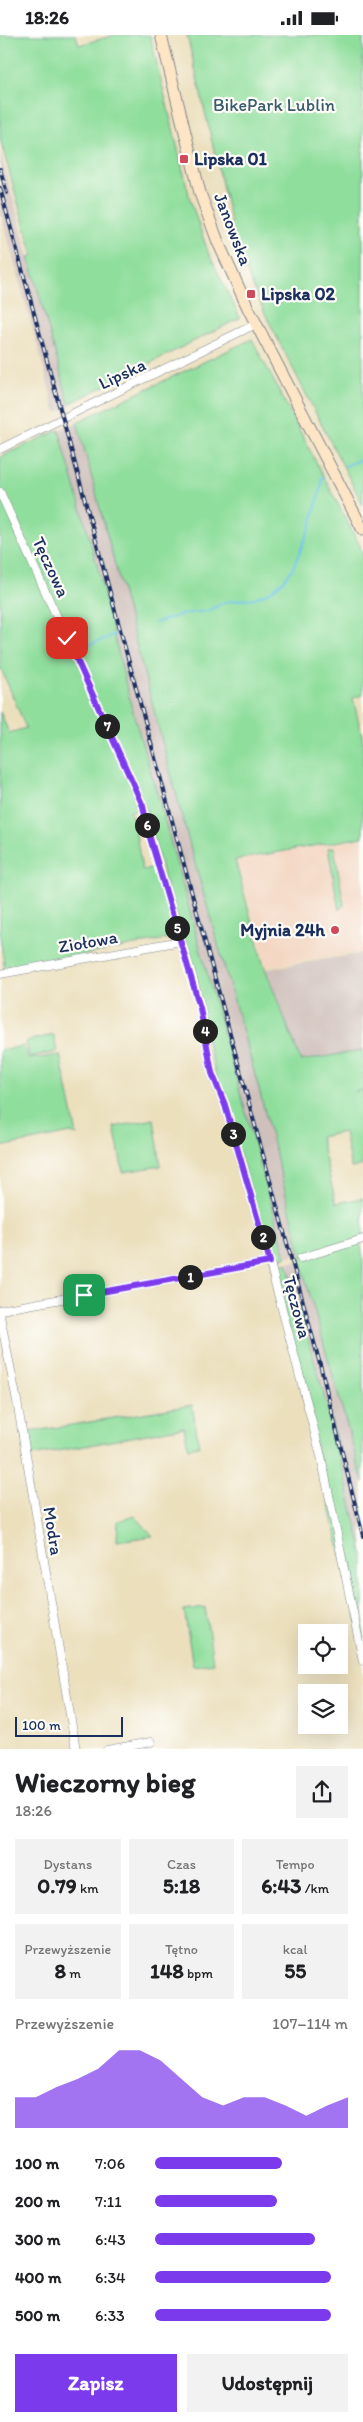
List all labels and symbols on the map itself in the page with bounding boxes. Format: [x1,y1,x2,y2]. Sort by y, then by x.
park label: BikePark Lublin [213,94,335,116]
place label: Lipska 01 [194,148,268,170]
marker: Lipska 01 [178,153,190,165]
street label: Janowska [209,190,257,269]
place label: Lipska 02 [261,283,336,305]
marker: Lipska 02 [245,288,257,300]
street label: Lipska [95,354,149,394]
street label: Tęczowa [28,533,75,601]
pin [46,617,88,659]
pin: 7 [94,713,120,739]
pin: 6 [134,813,160,837]
pin: 5 [164,915,190,941]
place label: Myjnia 24h [240,919,325,941]
marker: Myjnia 24h [329,924,341,936]
street label: Ziołowa [57,926,120,958]
pin: 4 [192,1019,218,1043]
pin: 3 [220,1121,246,1147]
pin: 2 [250,1225,276,1249]
pin: 1 [178,1265,202,1289]
street label: Tęczowa [278,1273,316,1341]
pin [63,1274,105,1316]
street label: Modra [38,1505,68,1557]
scale bar [15,1715,122,1738]

